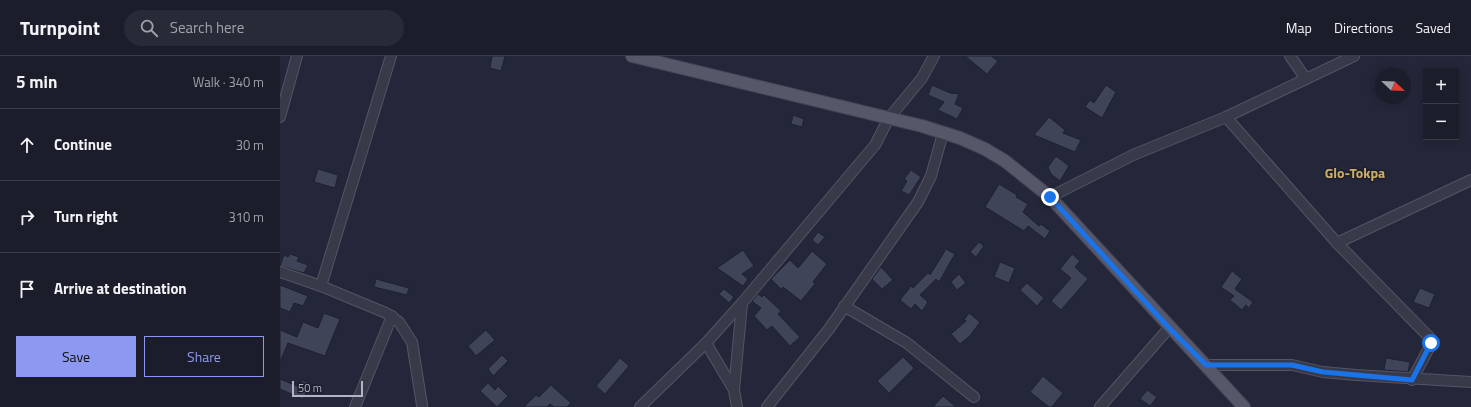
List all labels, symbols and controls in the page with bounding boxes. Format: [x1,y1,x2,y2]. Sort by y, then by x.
search box [124,10,404,46]
text: Turnpoint [20,13,100,42]
text: Search here [170,16,244,39]
icon: search [138,17,160,39]
text: Map [1286,17,1312,38]
text: Directions [1334,17,1393,38]
text: Saved [1415,17,1451,38]
north arrow [1375,68,1411,104]
map controls [1423,68,1459,140]
button: + [1423,68,1459,104]
text: 5 min [16,69,57,95]
text: Walk · 340 m [193,72,264,92]
button: − [1423,104,1459,140]
text: Continue [54,133,112,156]
icon: ahead [16,134,38,156]
text: 30 m [236,135,264,155]
district label: Glo-Tokpa [1325,162,1385,183]
route end [1041,188,1059,206]
text: Turn right [54,205,118,228]
icon: right [16,206,38,228]
text: 310 m [228,207,264,227]
text: Arrive at destination [54,277,187,300]
icon: arrive [16,278,38,300]
route start [1422,334,1440,352]
button: Save [16,336,136,377]
button: Share [144,336,264,377]
scale bar [292,379,363,398]
text: 50 m [298,380,322,396]

